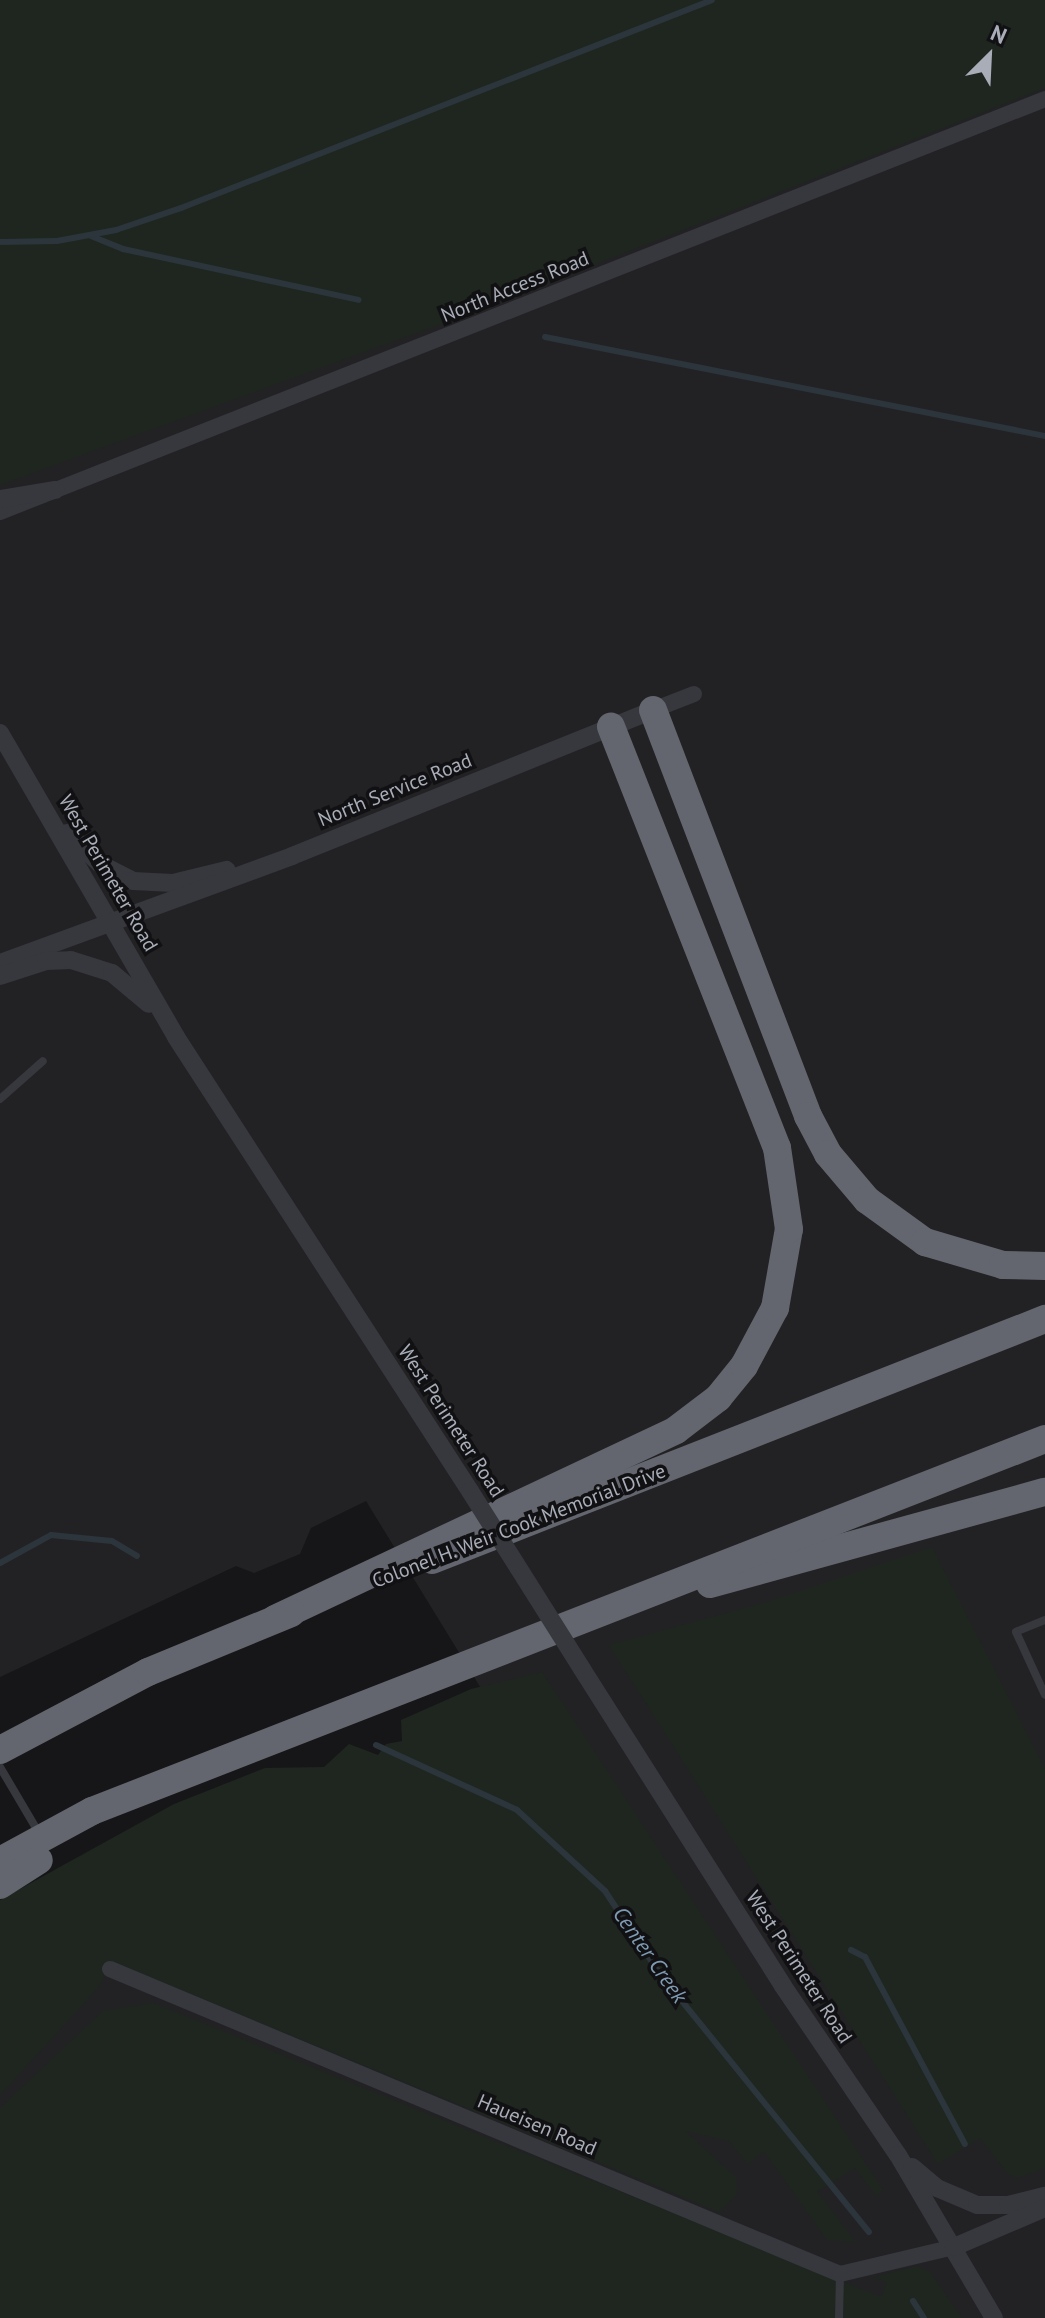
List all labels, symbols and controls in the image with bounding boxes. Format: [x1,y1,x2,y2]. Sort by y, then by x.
north arrow [949,16,1029,96]
text: N [986,18,1011,50]
street label: North Access Road [437,246,593,328]
street label: North Service Road [315,748,475,832]
street label: West Perimeter Road [53,790,163,956]
street label: West Perimeter Road [393,1340,509,1502]
street label: Colonel H. Weir Cook Memorial Drive [368,1458,670,1594]
street label: West Perimeter Road [741,1886,857,2048]
water label: Center Creek [607,1902,693,2008]
street label: Haueisen Road [474,2089,600,2161]

